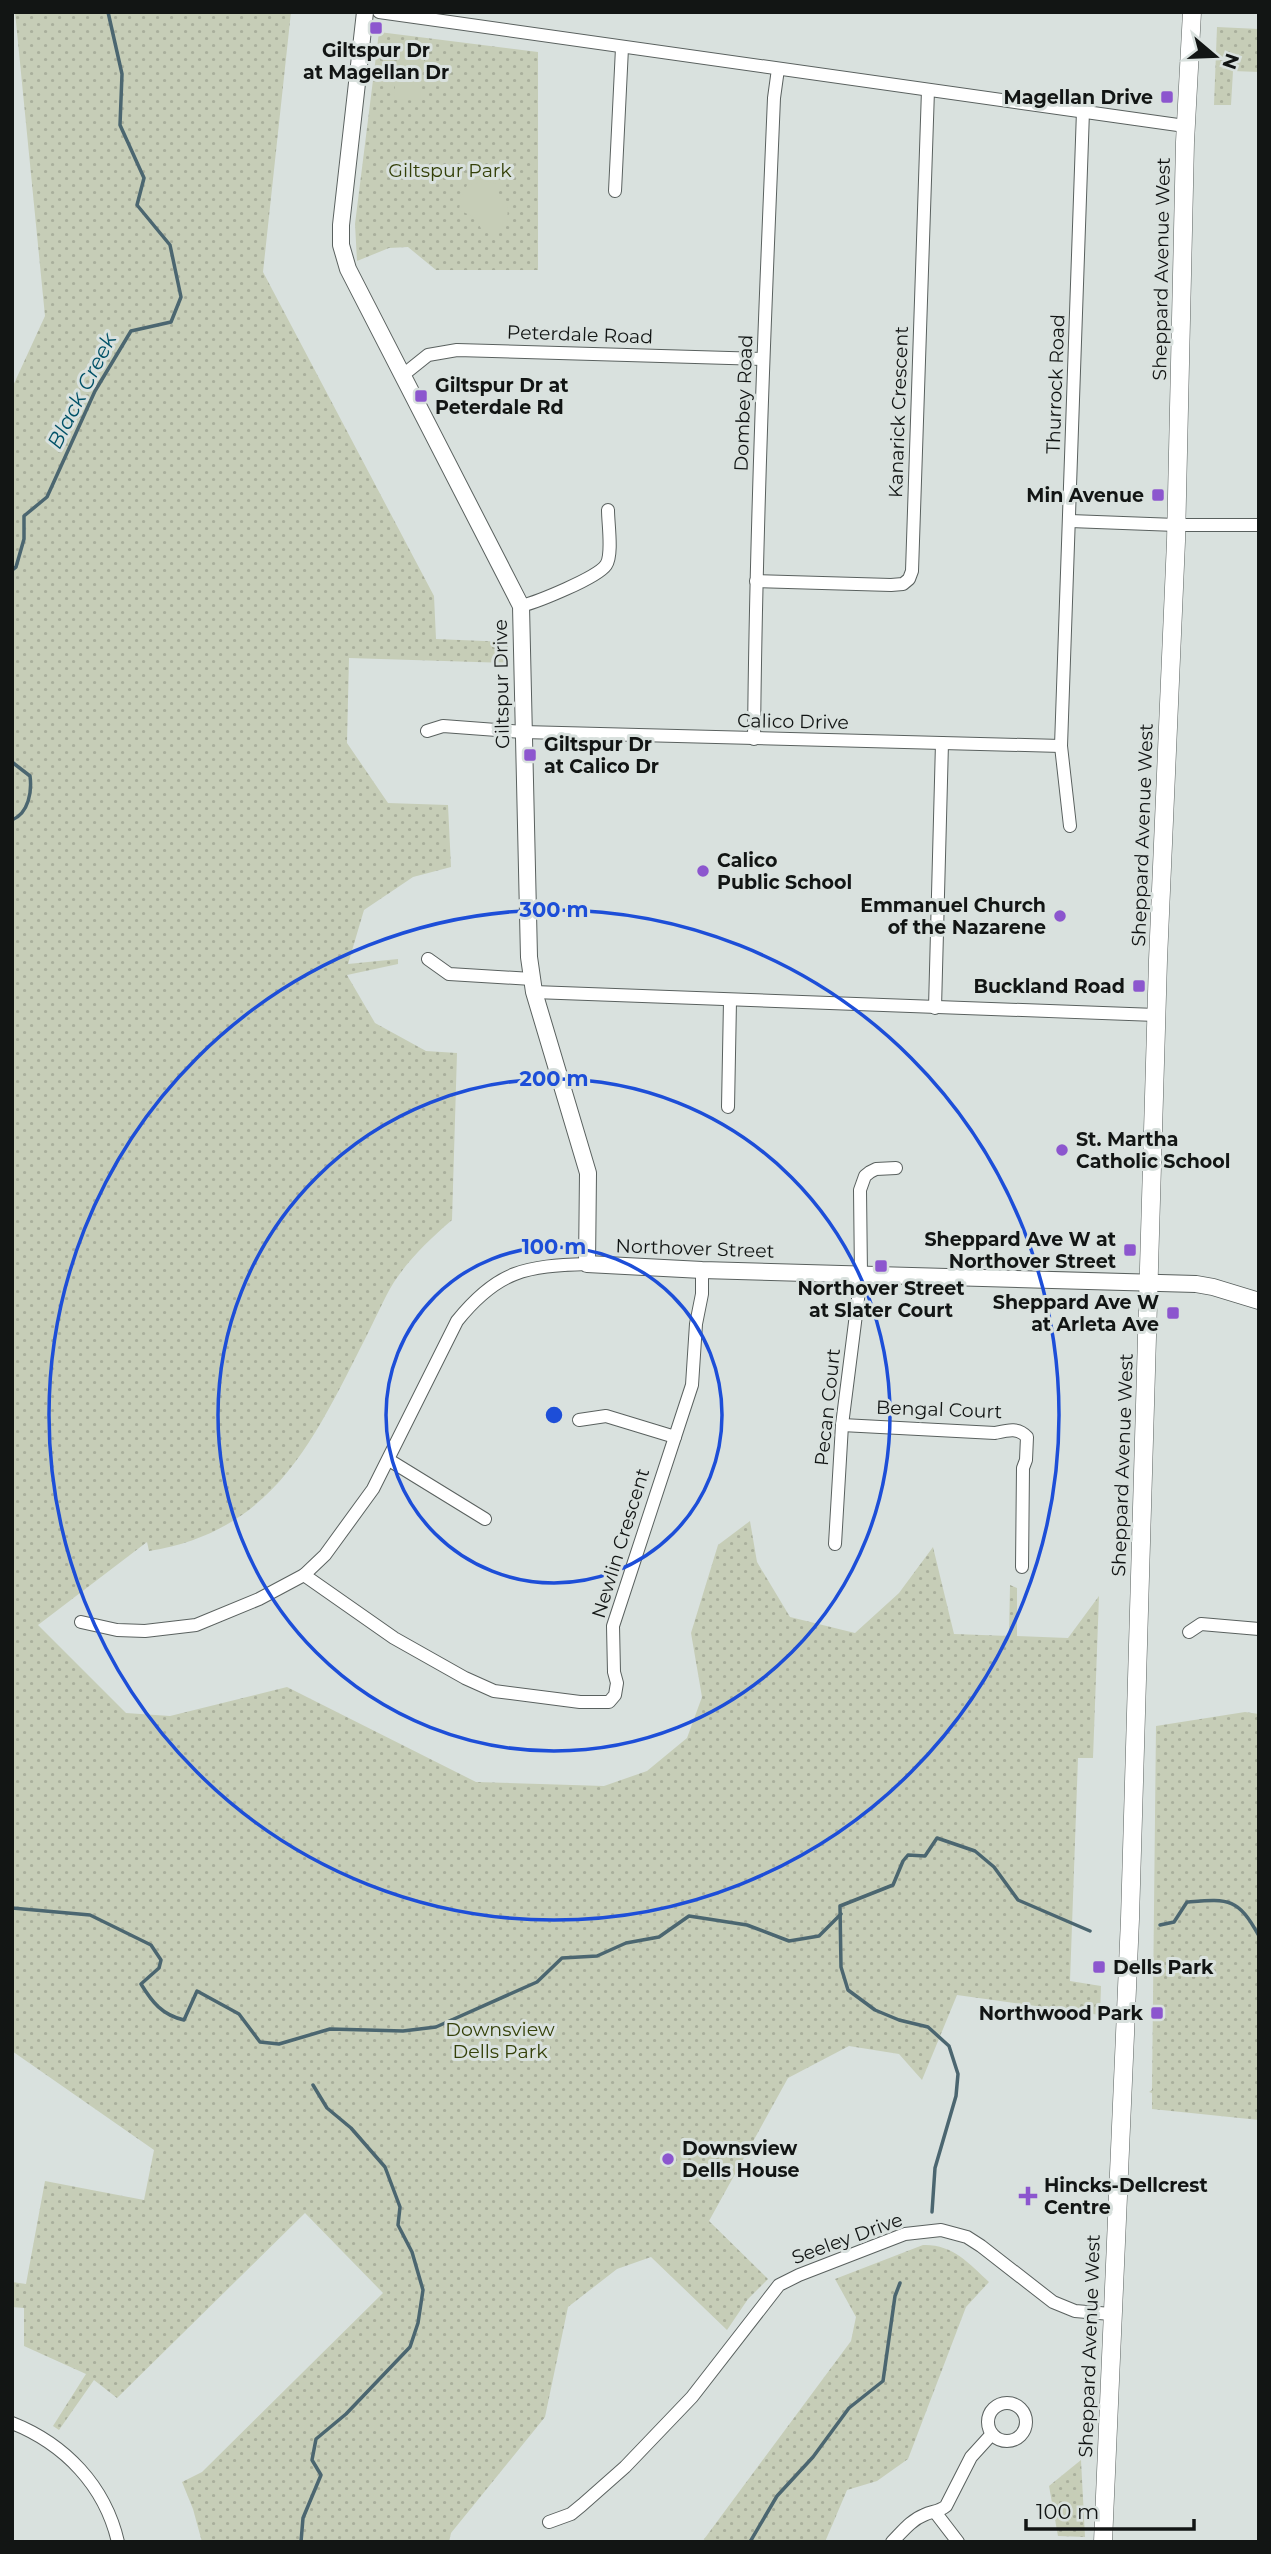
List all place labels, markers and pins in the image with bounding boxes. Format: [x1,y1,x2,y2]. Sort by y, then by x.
marker: Giltspur Dr at Magellan Dr [368,20,384,36]
place label: Giltspur Dr at Magellan Dr [303,39,449,84]
place label: Magellan Drive [1004,86,1153,109]
marker: Magellan Drive [1159,89,1175,105]
place label: Giltspur Dr at Peterdale Rd [435,374,568,419]
marker: Giltspur Dr at Peterdale Rd [413,388,429,404]
place label: Min Avenue [1026,484,1144,507]
marker: Min Avenue [1150,487,1166,503]
place label: Giltspur Dr at Calico Dr [544,733,659,778]
marker: Giltspur Dr at Calico Dr [522,747,538,763]
place label: Calico Public School [717,849,852,894]
marker: Calico Public School [695,863,711,879]
place label: Emmanuel Church of the Nazarene [860,894,1046,939]
marker: Emmanuel Church of the Nazarene [1052,908,1068,924]
place label: Buckland Road [973,975,1125,998]
marker: Buckland Road [1131,978,1147,994]
place label: St. Martha Catholic School [1076,1128,1230,1173]
marker: St. Martha Catholic School [1054,1142,1070,1158]
place label: Sheppard Ave W at Northover Street [924,1228,1116,1273]
marker: Sheppard Ave W at Northover Street [1122,1242,1138,1258]
marker: Northover Street at Slater Court [873,1258,889,1274]
place label: Northover Street at Slater Court [797,1277,965,1322]
place label: Sheppard Ave W at Arleta Ave [993,1291,1159,1336]
marker: Sheppard Ave W at Arleta Ave [1165,1305,1181,1321]
centre of rings [542,1403,566,1427]
place label: Dells Park [1113,1956,1214,1979]
marker: Dells Park [1091,1959,1107,1975]
place label: Northwood Park [979,2002,1144,2025]
marker: Northwood Park [1149,2005,1165,2021]
place label: Downsview Dells House [682,2137,800,2182]
marker: Downsview Dells House [660,2151,676,2167]
place label: Hincks-Dellcrest Centre [1044,2174,1208,2219]
marker: Hincks-Dellcrest Centre [1018,2186,1038,2206]

